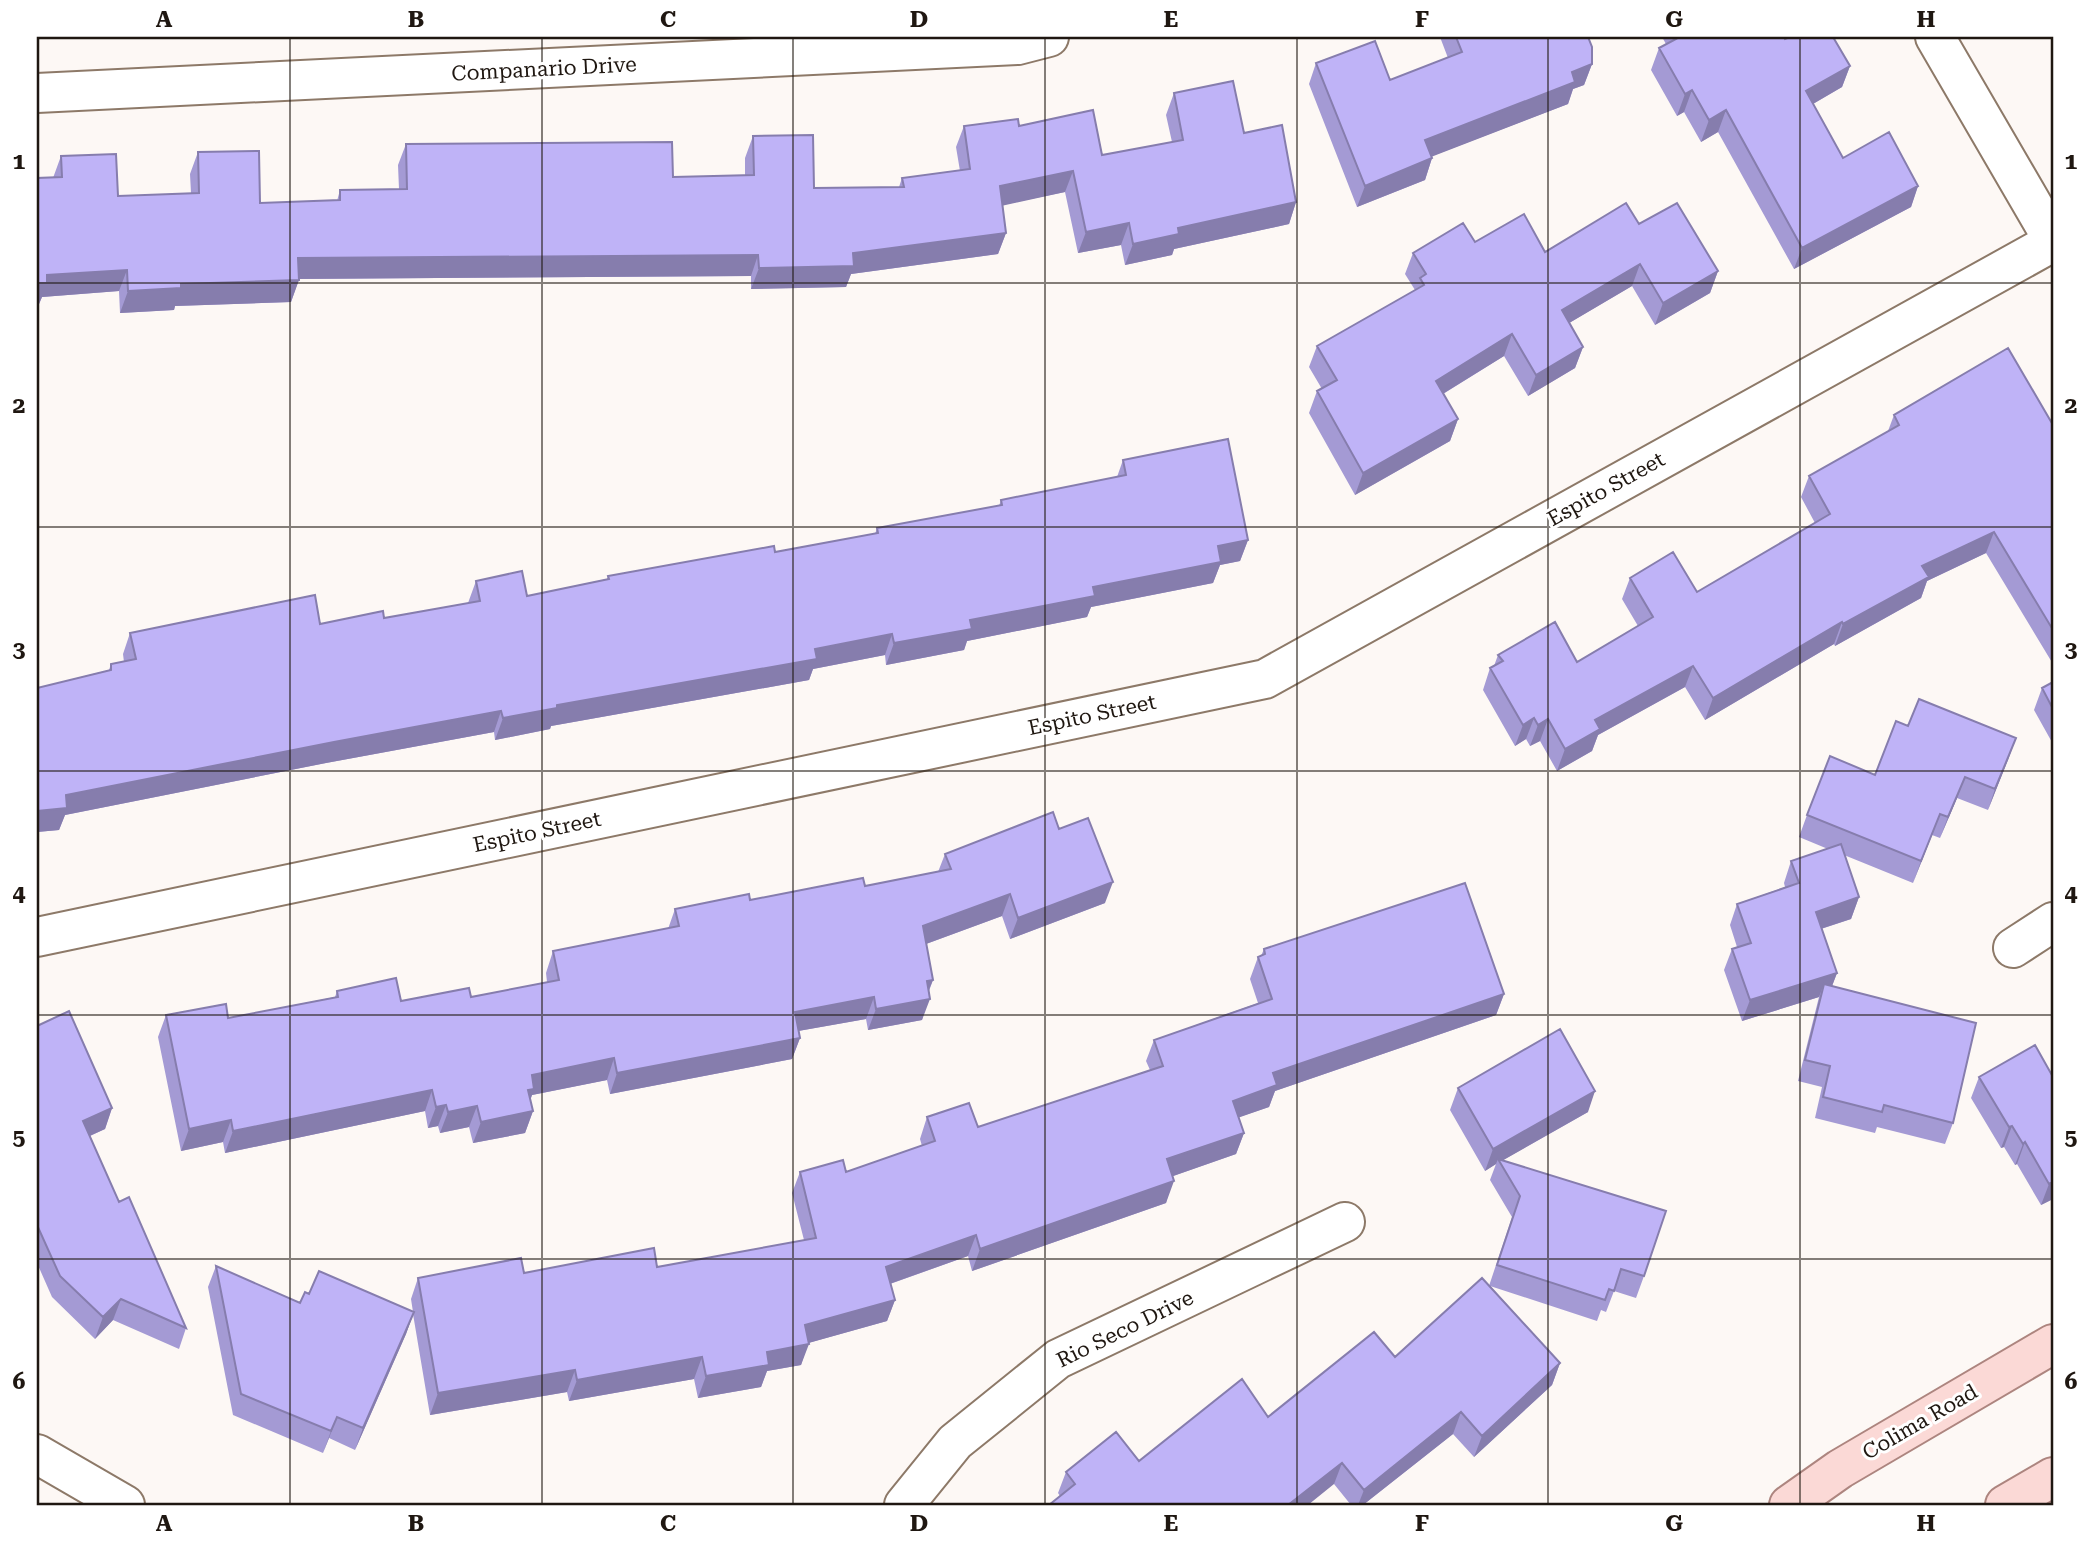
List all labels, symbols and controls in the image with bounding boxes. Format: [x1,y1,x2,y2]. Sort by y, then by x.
text: A [156,6,173,33]
text: B [408,6,424,33]
text: C [660,6,676,33]
text: D [910,6,928,33]
text: E [1164,6,1178,33]
text: F [1415,6,1429,33]
text: G [1665,6,1683,33]
text: H [1917,6,1936,33]
street label: Companario Drive [451,52,637,86]
text: 1 [13,148,26,175]
text: 1 [2065,148,2078,175]
text: 2 [13,392,25,419]
text: 2 [2065,392,2077,419]
street label: Espito Street [1543,447,1669,531]
text: 3 [13,636,26,663]
text: 3 [2065,636,2078,663]
street label: Espito Street [1026,690,1158,740]
street label: Espito Street [471,807,603,857]
text: 4 [13,880,26,907]
text: 4 [2065,880,2078,907]
text: 5 [13,1124,26,1151]
text: 5 [2065,1124,2078,1151]
street label: Rio Seco Drive [1053,1285,1197,1373]
text: 6 [13,1368,26,1395]
text: 6 [2065,1368,2078,1395]
street label: Colima Road [1858,1379,1982,1465]
text: A [156,1510,173,1537]
text: B [408,1510,424,1537]
text: C [660,1510,676,1537]
text: D [910,1510,928,1537]
text: E [1164,1510,1178,1537]
text: F [1415,1510,1429,1537]
text: G [1665,1510,1683,1537]
text: H [1917,1510,1936,1537]

